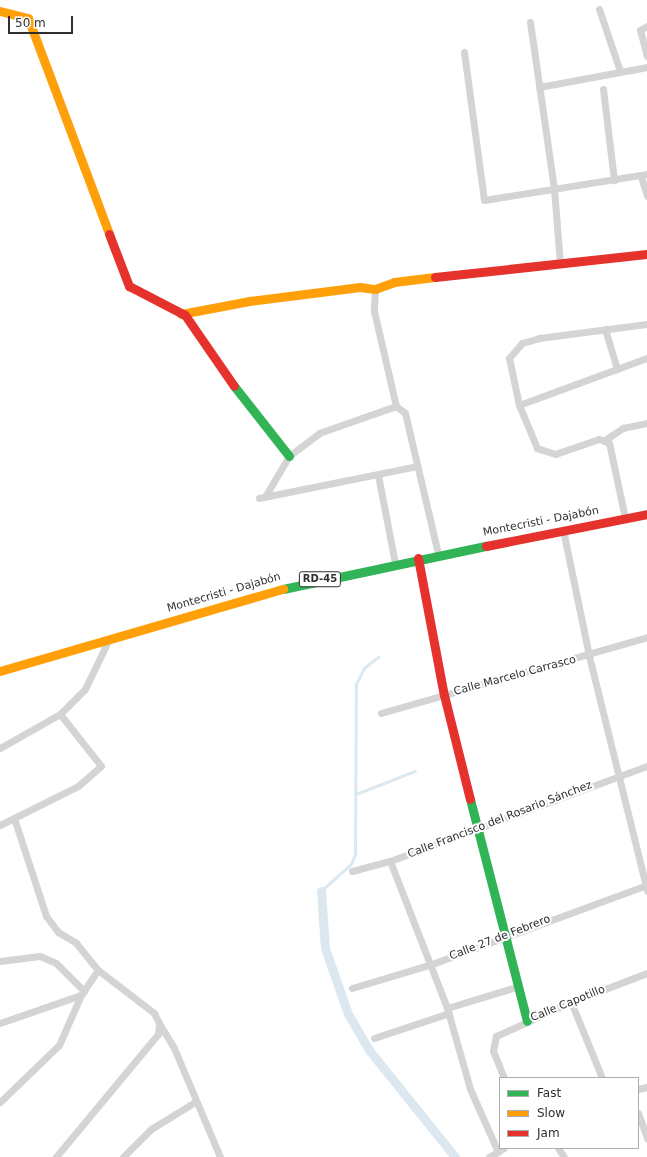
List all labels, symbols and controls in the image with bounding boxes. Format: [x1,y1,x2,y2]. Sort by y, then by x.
scale bar [10,8,75,34]
text: 50 m [15,16,46,30]
street label: Montecristi - Dajabón [482,504,600,540]
street label: Montecristi - Dajabón [166,570,282,616]
road number: RD-45 [298,571,342,587]
street label: Calle Marcelo Carrasco [452,653,578,699]
street label: Calle Francisco del Rosario Sánchez [406,779,594,861]
street label: Calle 27 de Febrero [448,913,552,963]
street label: Calle Capotillo [529,983,607,1025]
legend [499,1077,639,1149]
text: Fast [537,1086,561,1100]
text: Slow [537,1106,565,1120]
text: Jam [537,1126,560,1140]

